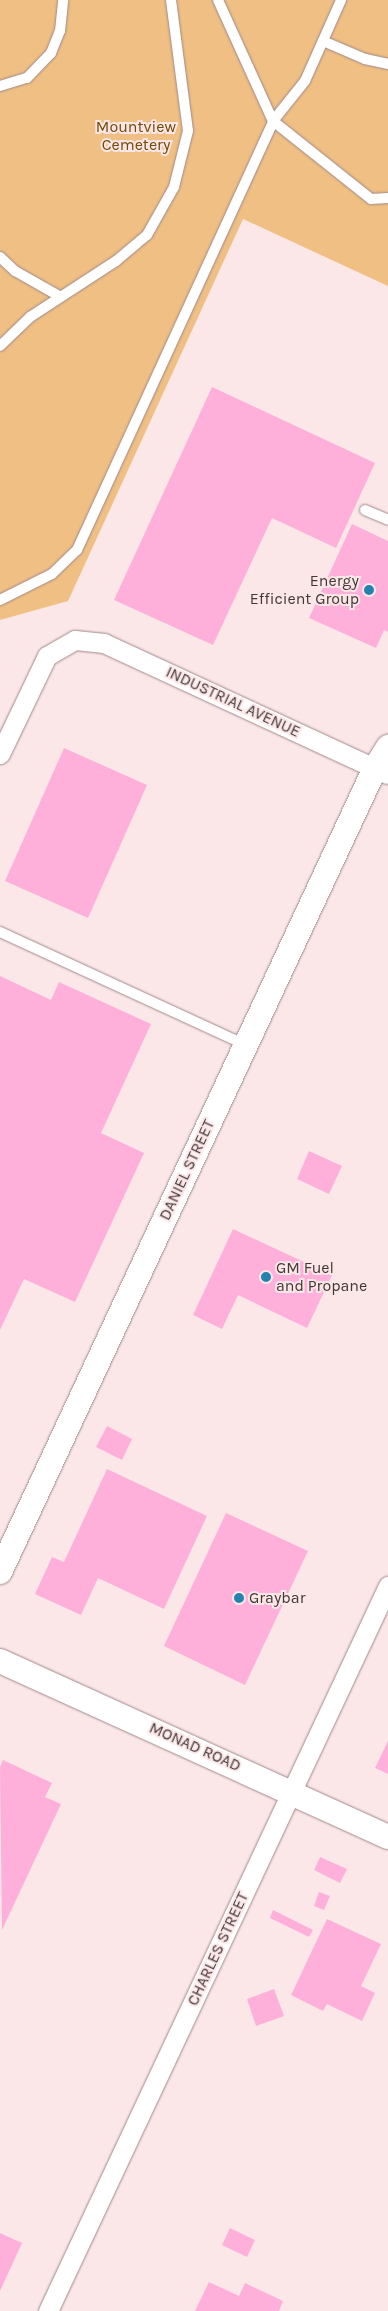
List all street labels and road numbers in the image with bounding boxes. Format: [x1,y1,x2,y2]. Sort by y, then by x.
street label: INDUSTRIAL AVENUE [163,662,303,742]
street label: DANIEL STREET [155,1117,219,1223]
street label: MONAD ROAD [146,1718,244,1776]
street label: CHARLES STREET [183,1889,253,2009]

